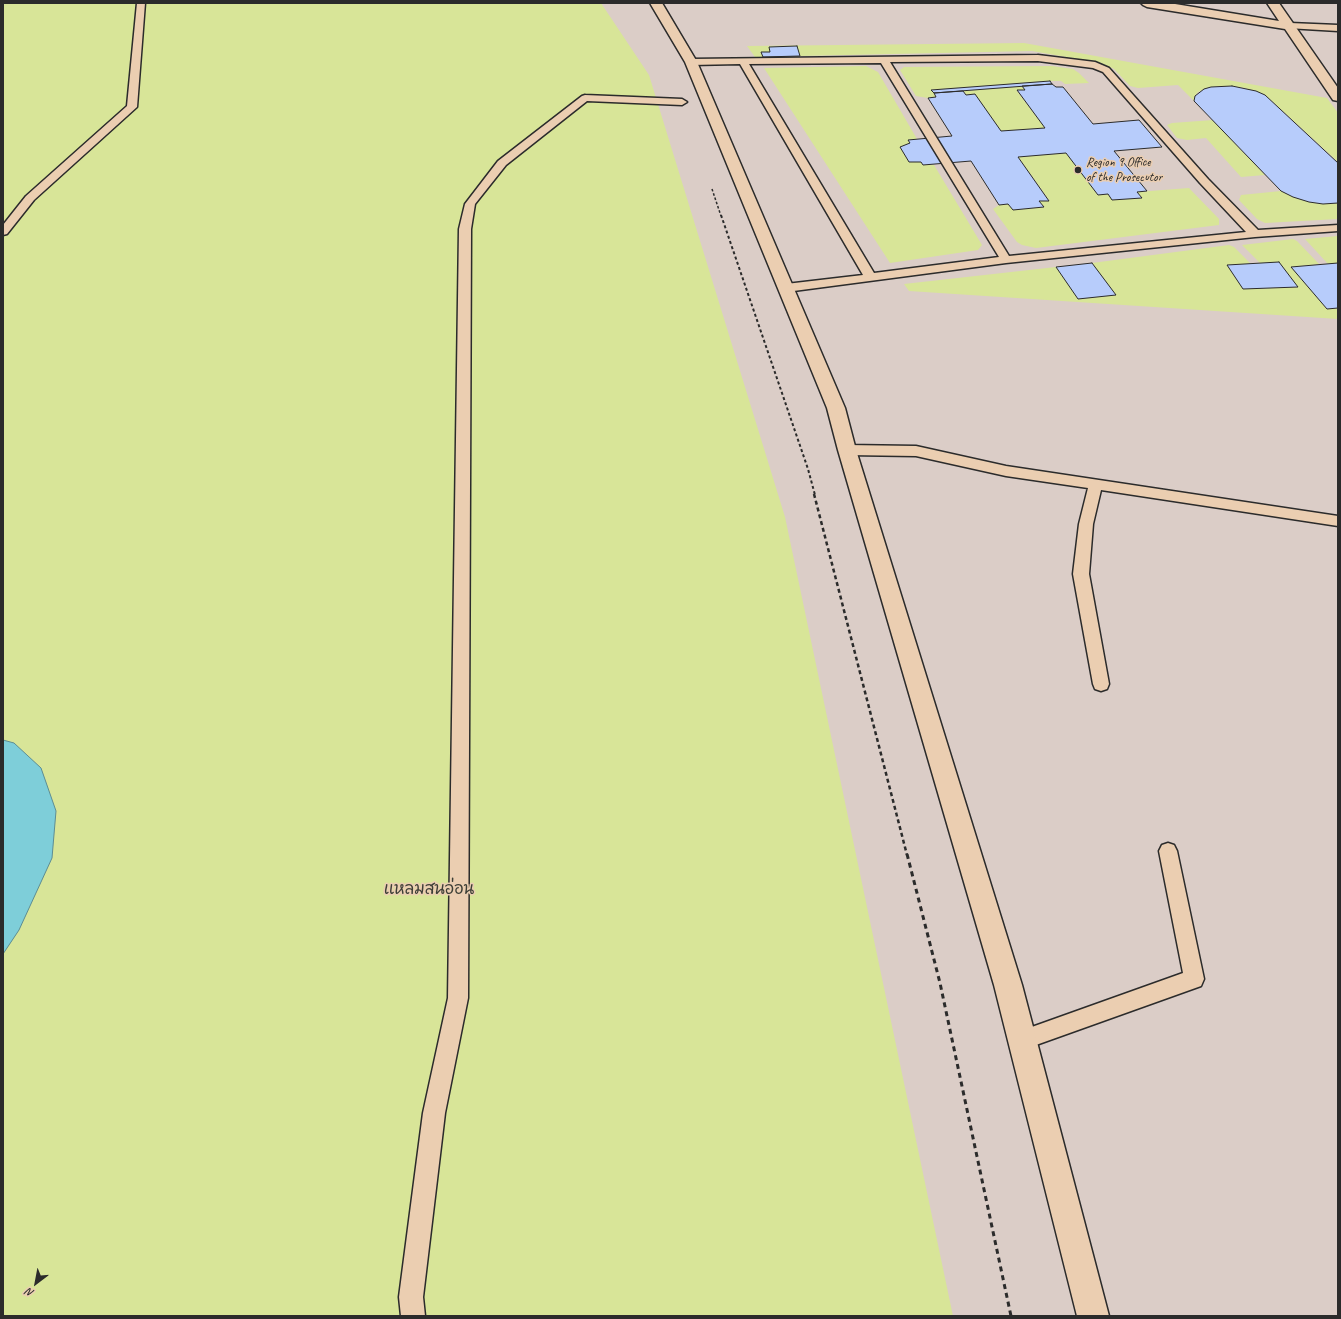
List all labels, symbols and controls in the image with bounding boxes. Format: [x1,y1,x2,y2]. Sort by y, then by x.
place label: Region 9 Office of the Prosecutor [1086,155,1162,186]
marker: Region 9 Office of the Prosecutor [1073,165,1083,175]
park label: แหลมสนอ่อน [384,880,474,900]
north arrow [16,1263,56,1303]
text: N [23,1285,36,1301]

